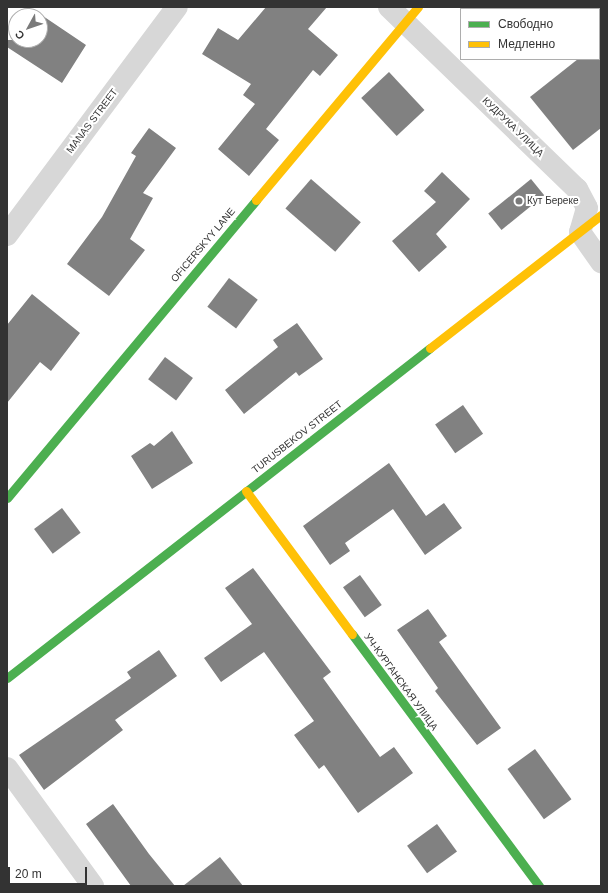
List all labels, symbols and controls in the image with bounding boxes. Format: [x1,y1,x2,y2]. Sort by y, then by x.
north arrow [8,8,48,48]
legend [460,8,600,60]
text: Свободно [498,17,553,31]
text: С [12,28,27,42]
text: Медленно [498,37,555,51]
street label: MANAS STREET [64,86,120,156]
street label: КУДРУКА УЛИЦА [480,95,546,159]
place label: Кут Береке [527,195,578,207]
marker: Кут Береке [514,196,524,206]
street label: OFICERSKYY LANE [168,205,238,285]
street label: TURUSBEKOV STREET [250,398,344,476]
street label: УЧ-КУРГАНСКАЯ УЛИЦА [362,631,440,733]
scale bar [10,859,89,885]
text: 20 m [15,867,42,881]

